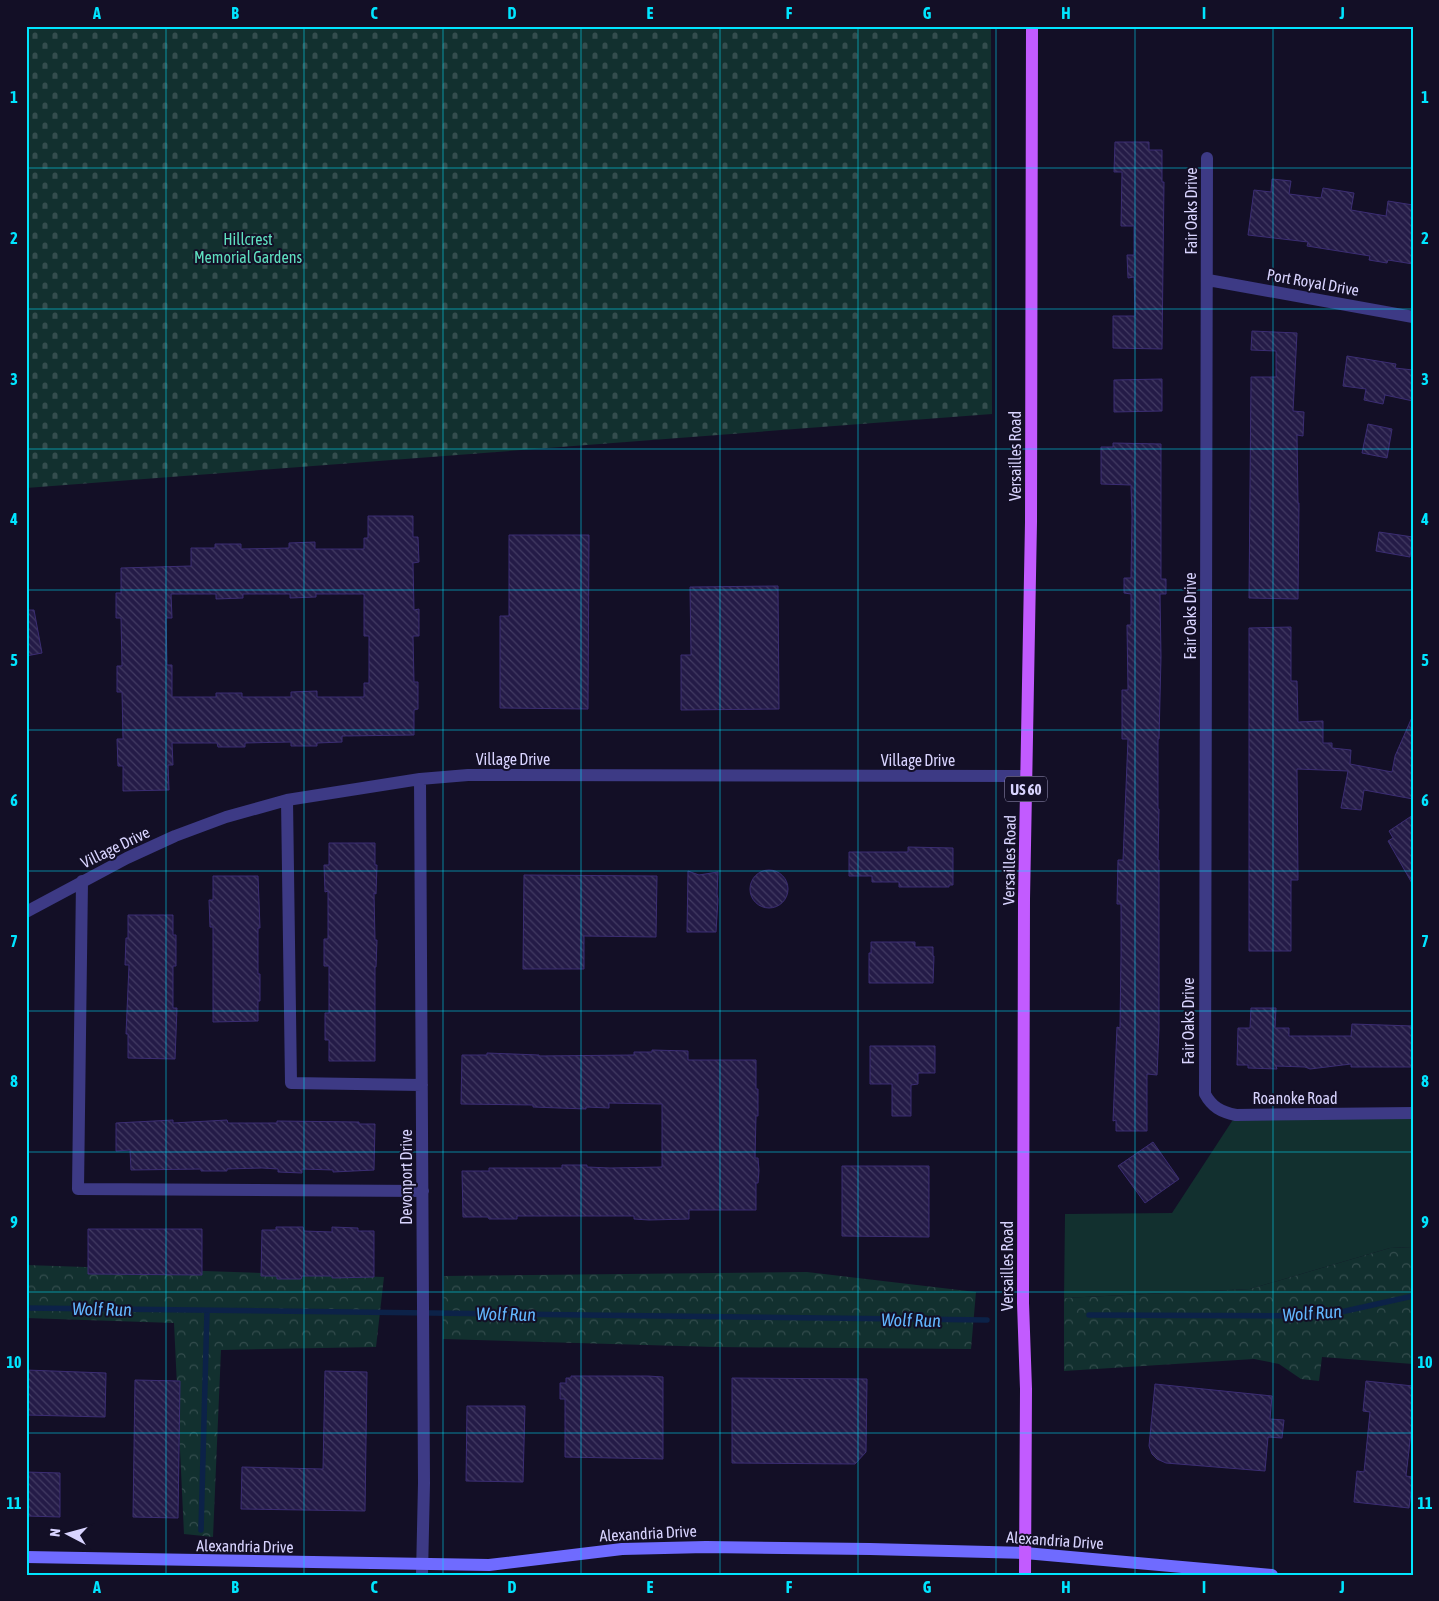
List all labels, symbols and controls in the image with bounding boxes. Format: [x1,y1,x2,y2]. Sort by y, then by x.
text: A [92,4,101,22]
text: B [231,4,239,22]
text: C [370,4,378,22]
text: D [508,4,517,22]
text: E [647,4,654,22]
text: F [786,4,793,22]
text: G [923,4,932,22]
text: H [1061,4,1071,22]
text: I [1202,4,1206,22]
text: J [1338,4,1345,22]
text: 1 [10,88,18,106]
text: 1 [1421,88,1429,106]
street label: Fair Oaks Drive [1182,168,1200,254]
text: 2 [10,229,18,247]
text: 2 [1421,229,1429,247]
park label: Hillcrest Memorial Gardens [194,230,302,266]
street label: Port Royal Drive [1265,265,1360,300]
text: 3 [10,370,18,388]
text: 3 [1421,370,1429,388]
street label: Versailles Road [1006,411,1024,501]
text: 4 [9,510,18,528]
text: 4 [1420,510,1429,528]
street label: Fair Oaks Drive [1181,573,1199,659]
text: 5 [10,651,18,669]
text: 5 [1421,651,1429,669]
street label: Village Drive [476,750,550,769]
street label: Village Drive [881,751,955,770]
road number: US 60 [1005,776,1047,802]
text: 6 [10,791,18,809]
text: 6 [1421,791,1429,809]
street label: Versailles Road [999,815,1019,905]
street label: Village Drive [78,823,153,872]
text: 7 [10,932,18,950]
text: 7 [1421,932,1429,950]
street label: Fair Oaks Drive [1179,978,1197,1064]
text: 8 [10,1072,18,1090]
text: 8 [1421,1072,1429,1090]
street label: Roanoke Road [1253,1089,1337,1107]
street label: Devonport Drive [397,1129,416,1225]
text: 9 [10,1213,18,1231]
text: 9 [1421,1213,1429,1231]
street label: Versailles Road [998,1221,1016,1311]
water label: Wolf Run [72,1298,132,1320]
water label: Wolf Run [1282,1300,1343,1326]
water label: Wolf Run [476,1303,536,1325]
water label: Wolf Run [881,1309,941,1331]
text: 10 [6,1353,22,1371]
text: 10 [1417,1353,1433,1371]
text: 11 [6,1494,22,1512]
text: 11 [1417,1494,1433,1512]
north arrow [42,1508,92,1558]
street label: Alexandria Drive [599,1521,697,1545]
text: N [47,1528,63,1538]
street label: Alexandria Drive [1006,1528,1104,1552]
street label: Alexandria Drive [196,1536,294,1556]
text: A [92,1578,101,1596]
text: B [231,1578,239,1596]
text: C [370,1578,378,1596]
text: D [508,1578,517,1596]
text: E [647,1578,654,1596]
text: F [786,1578,793,1596]
text: G [923,1578,932,1596]
text: H [1061,1578,1071,1596]
text: I [1202,1578,1206,1596]
text: J [1338,1578,1345,1596]

